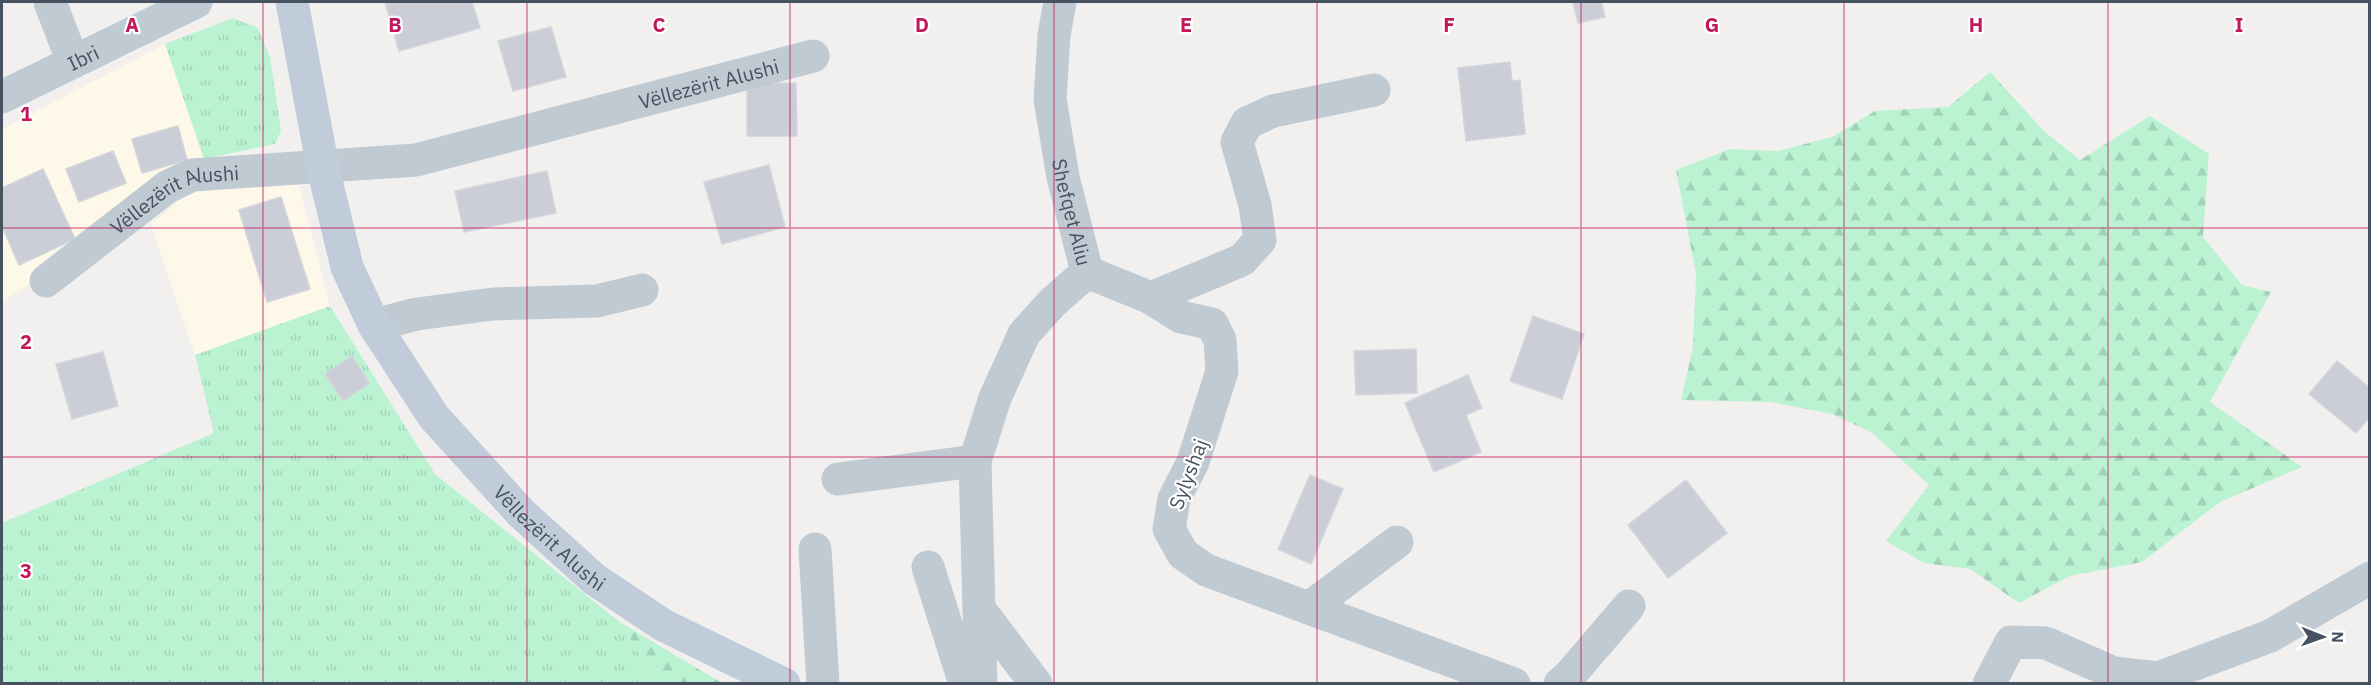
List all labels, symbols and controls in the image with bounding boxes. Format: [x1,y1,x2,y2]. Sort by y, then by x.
text: A [125,11,139,38]
text: B [388,11,402,38]
text: C [652,11,666,38]
text: D [915,11,929,38]
text: E [1180,11,1192,38]
text: F [1443,11,1455,38]
text: G [1705,11,1719,38]
text: H [1969,11,1983,38]
text: I [2235,11,2243,38]
street label: Ibri [63,38,103,77]
street label: Vëllezërit Alushi [635,52,782,115]
text: 1 [20,100,32,127]
street label: Shefqet Aliu [1047,157,1098,269]
street label: Vëllezërit Alushi [104,158,240,240]
text: 2 [20,328,32,355]
street label: Sylyshaj [1162,435,1214,513]
street label: Vëllezërit Alushi [488,479,611,597]
text: 3 [20,557,32,584]
north arrow [2293,607,2353,667]
text: N [2328,631,2348,643]

